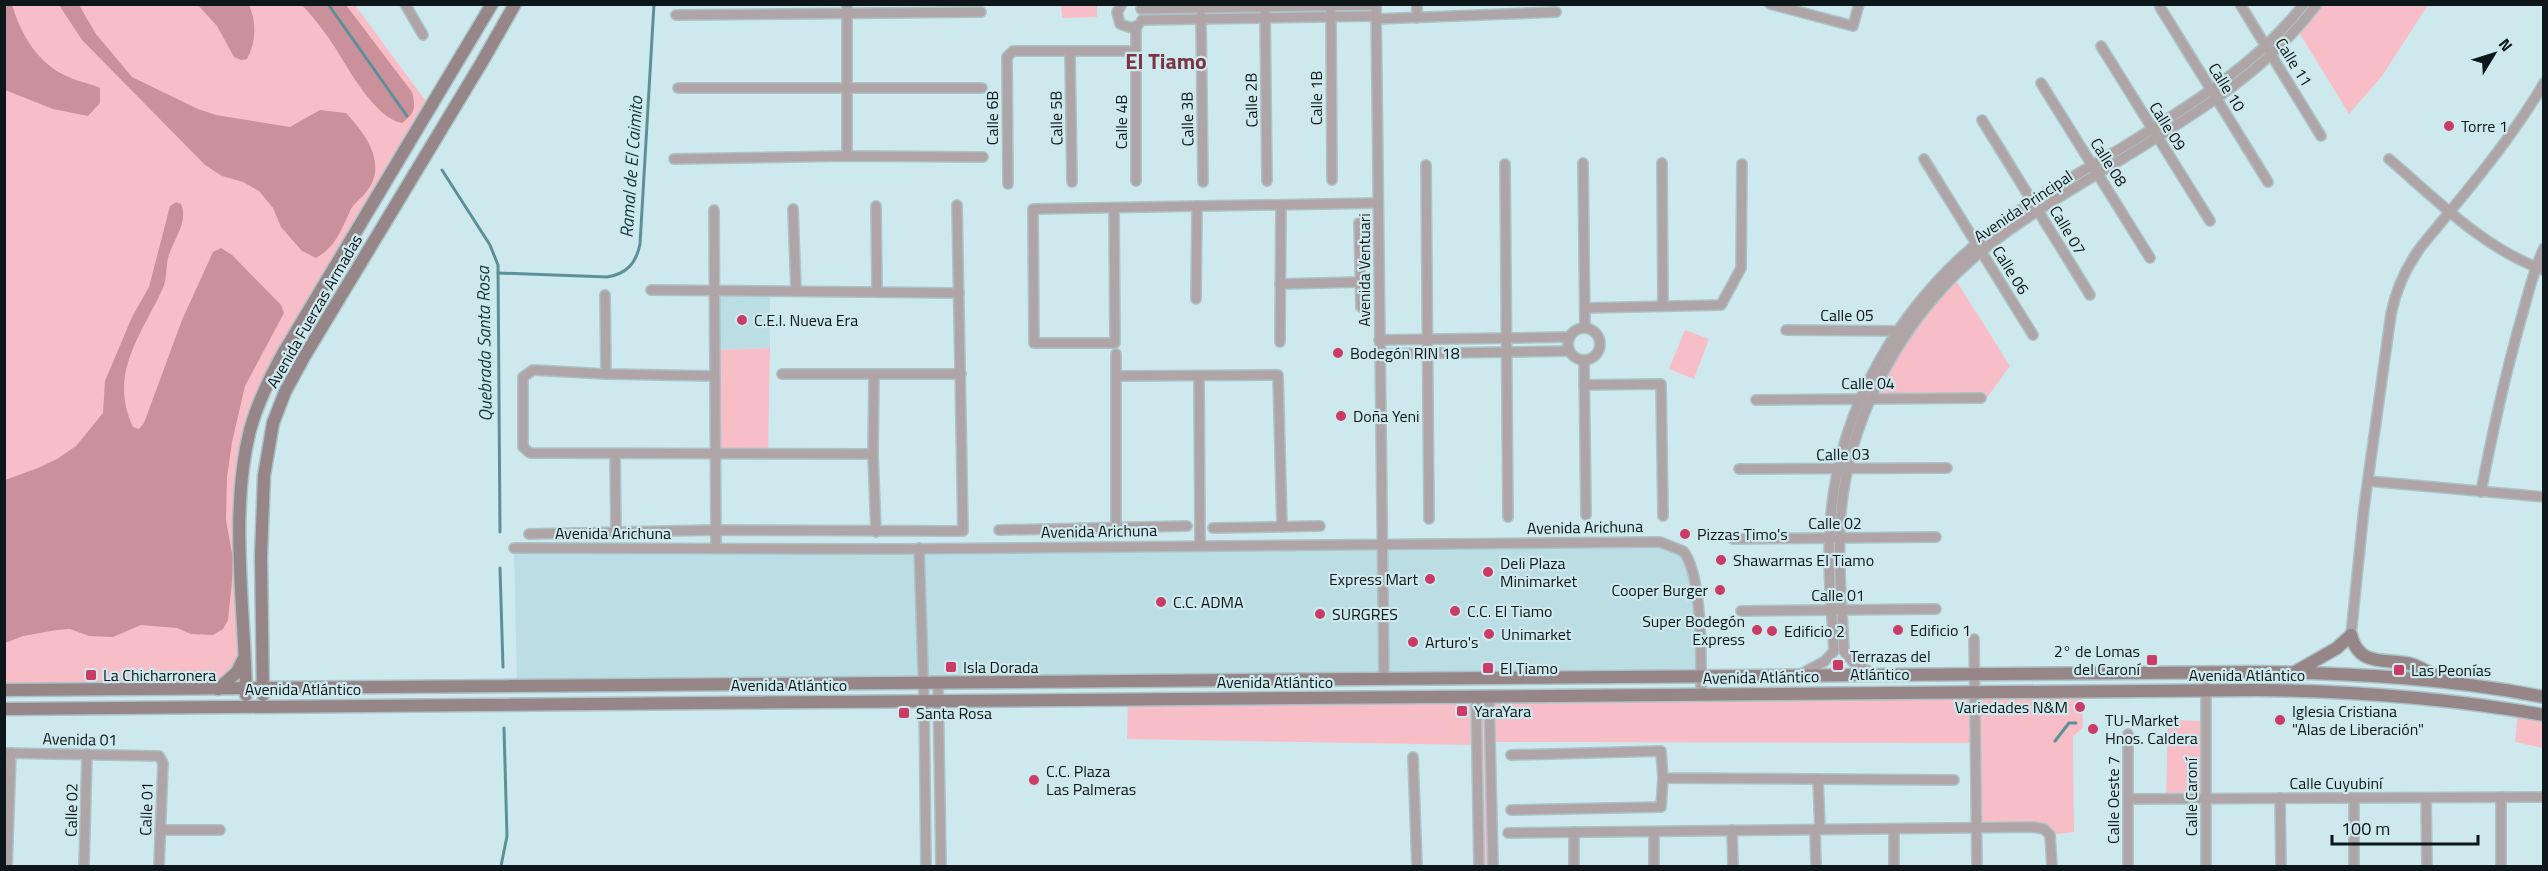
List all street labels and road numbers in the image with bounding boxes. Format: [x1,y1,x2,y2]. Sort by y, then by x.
street label: Calle 11 [2270,33,2318,91]
street label: Calle 10 [2203,58,2251,116]
street label: Calle 1B [1304,71,1328,125]
street label: Calle 2B [1239,72,1263,127]
street label: Calle 5B [1044,90,1068,145]
street label: Calle 6B [980,91,1004,145]
street label: Calle 3B [1175,91,1199,146]
street label: Calle 4B [1109,95,1133,149]
street label: Calle 09 [2144,97,2192,155]
street label: Calle 08 [2085,133,2133,191]
street label: Avenida Principal [1969,164,2077,248]
street label: Calle 07 [2044,201,2092,259]
street label: Avenida Ventuari [1352,213,1376,327]
street label: Avenida Fuerzas Armadas [260,230,368,392]
street label: Calle 06 [1987,241,2035,299]
street label: Calle 05 [1820,303,1874,327]
street label: Calle 04 [1841,371,1895,395]
street label: Calle 03 [1816,442,1870,466]
street label: Calle 02 [1808,511,1862,535]
street label: Avenida Arichuna [1527,514,1643,540]
street label: Avenida Arichuna [1041,518,1157,544]
street label: Avenida Arichuna [555,521,671,545]
street label: Calle 01 [1811,583,1865,607]
street label: Avenida Atlántico [2189,663,2305,687]
street label: Avenida Atlántico [1703,664,1819,690]
street label: Avenida Atlántico [1217,670,1333,694]
street label: Avenida Atlántico [731,673,847,697]
street label: Avenida Atlántico [245,677,361,701]
street label: Avenida 01 [42,726,118,752]
street label: Calle Oeste 7 [2101,756,2125,844]
street label: Calle Caroní [2179,756,2203,836]
street label: Calle Cuyubiní [2290,771,2384,795]
street label: Calle 01 [133,782,159,836]
street label: Calle 02 [59,783,83,837]

